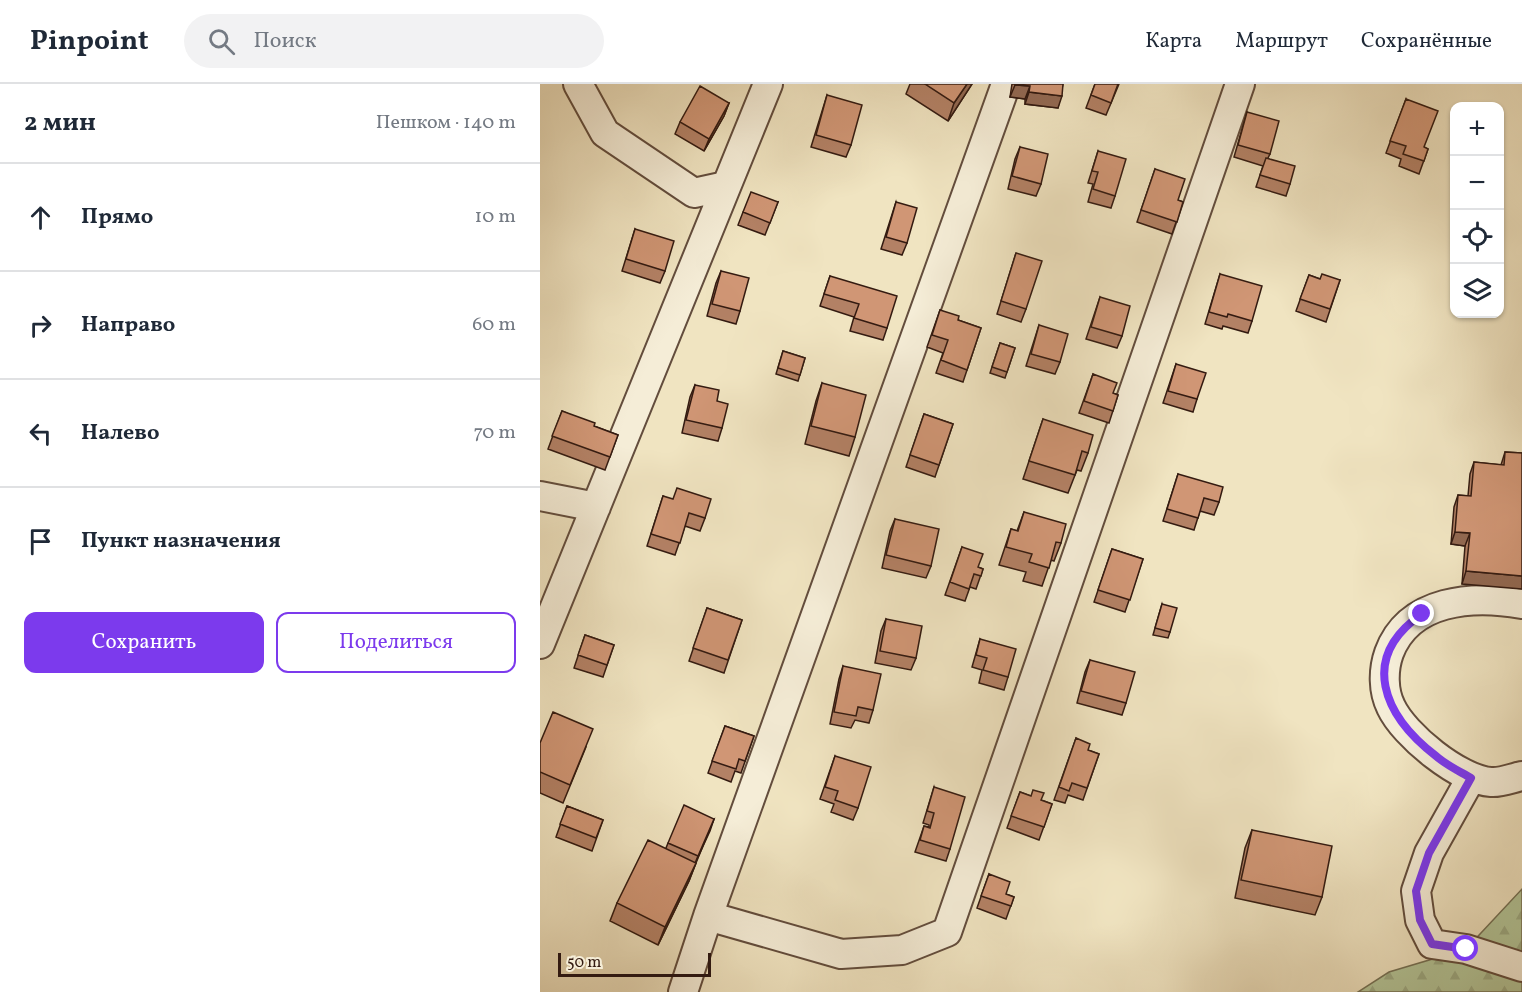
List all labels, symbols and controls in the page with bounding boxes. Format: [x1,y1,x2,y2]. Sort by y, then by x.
search box [184,14,604,68]
text: Pinpoint [30,22,148,61]
icon: search [205,25,238,58]
text: Поиск [253,26,316,57]
text: Карта [1145,27,1202,56]
text: Маршрут [1235,27,1328,56]
text: Сохранённые [1361,27,1492,56]
map controls [1450,102,1504,318]
button: + [1450,102,1504,156]
text: 2 мин [24,105,96,141]
text: Пешком · 140 m [376,109,516,137]
button: − [1450,156,1504,210]
icon: ahead [24,201,57,234]
text: Прямо [81,202,153,233]
text: 10 m [475,203,516,231]
button: locate [1450,210,1504,264]
button: layers [1450,264,1504,318]
icon: right [24,309,57,342]
text: Направо [81,310,175,341]
text: 60 m [472,311,516,339]
icon: left [24,417,57,450]
text: Налево [81,418,160,449]
text: 70 m [473,419,516,447]
icon: arrive [24,525,57,558]
text: Пункт назначения [81,526,281,557]
route end [1408,600,1434,626]
button: Сохранить [24,612,264,673]
button: Поделиться [276,612,516,673]
route start [1452,935,1478,961]
scale bar [558,950,711,978]
text: 50 m [567,952,601,974]

